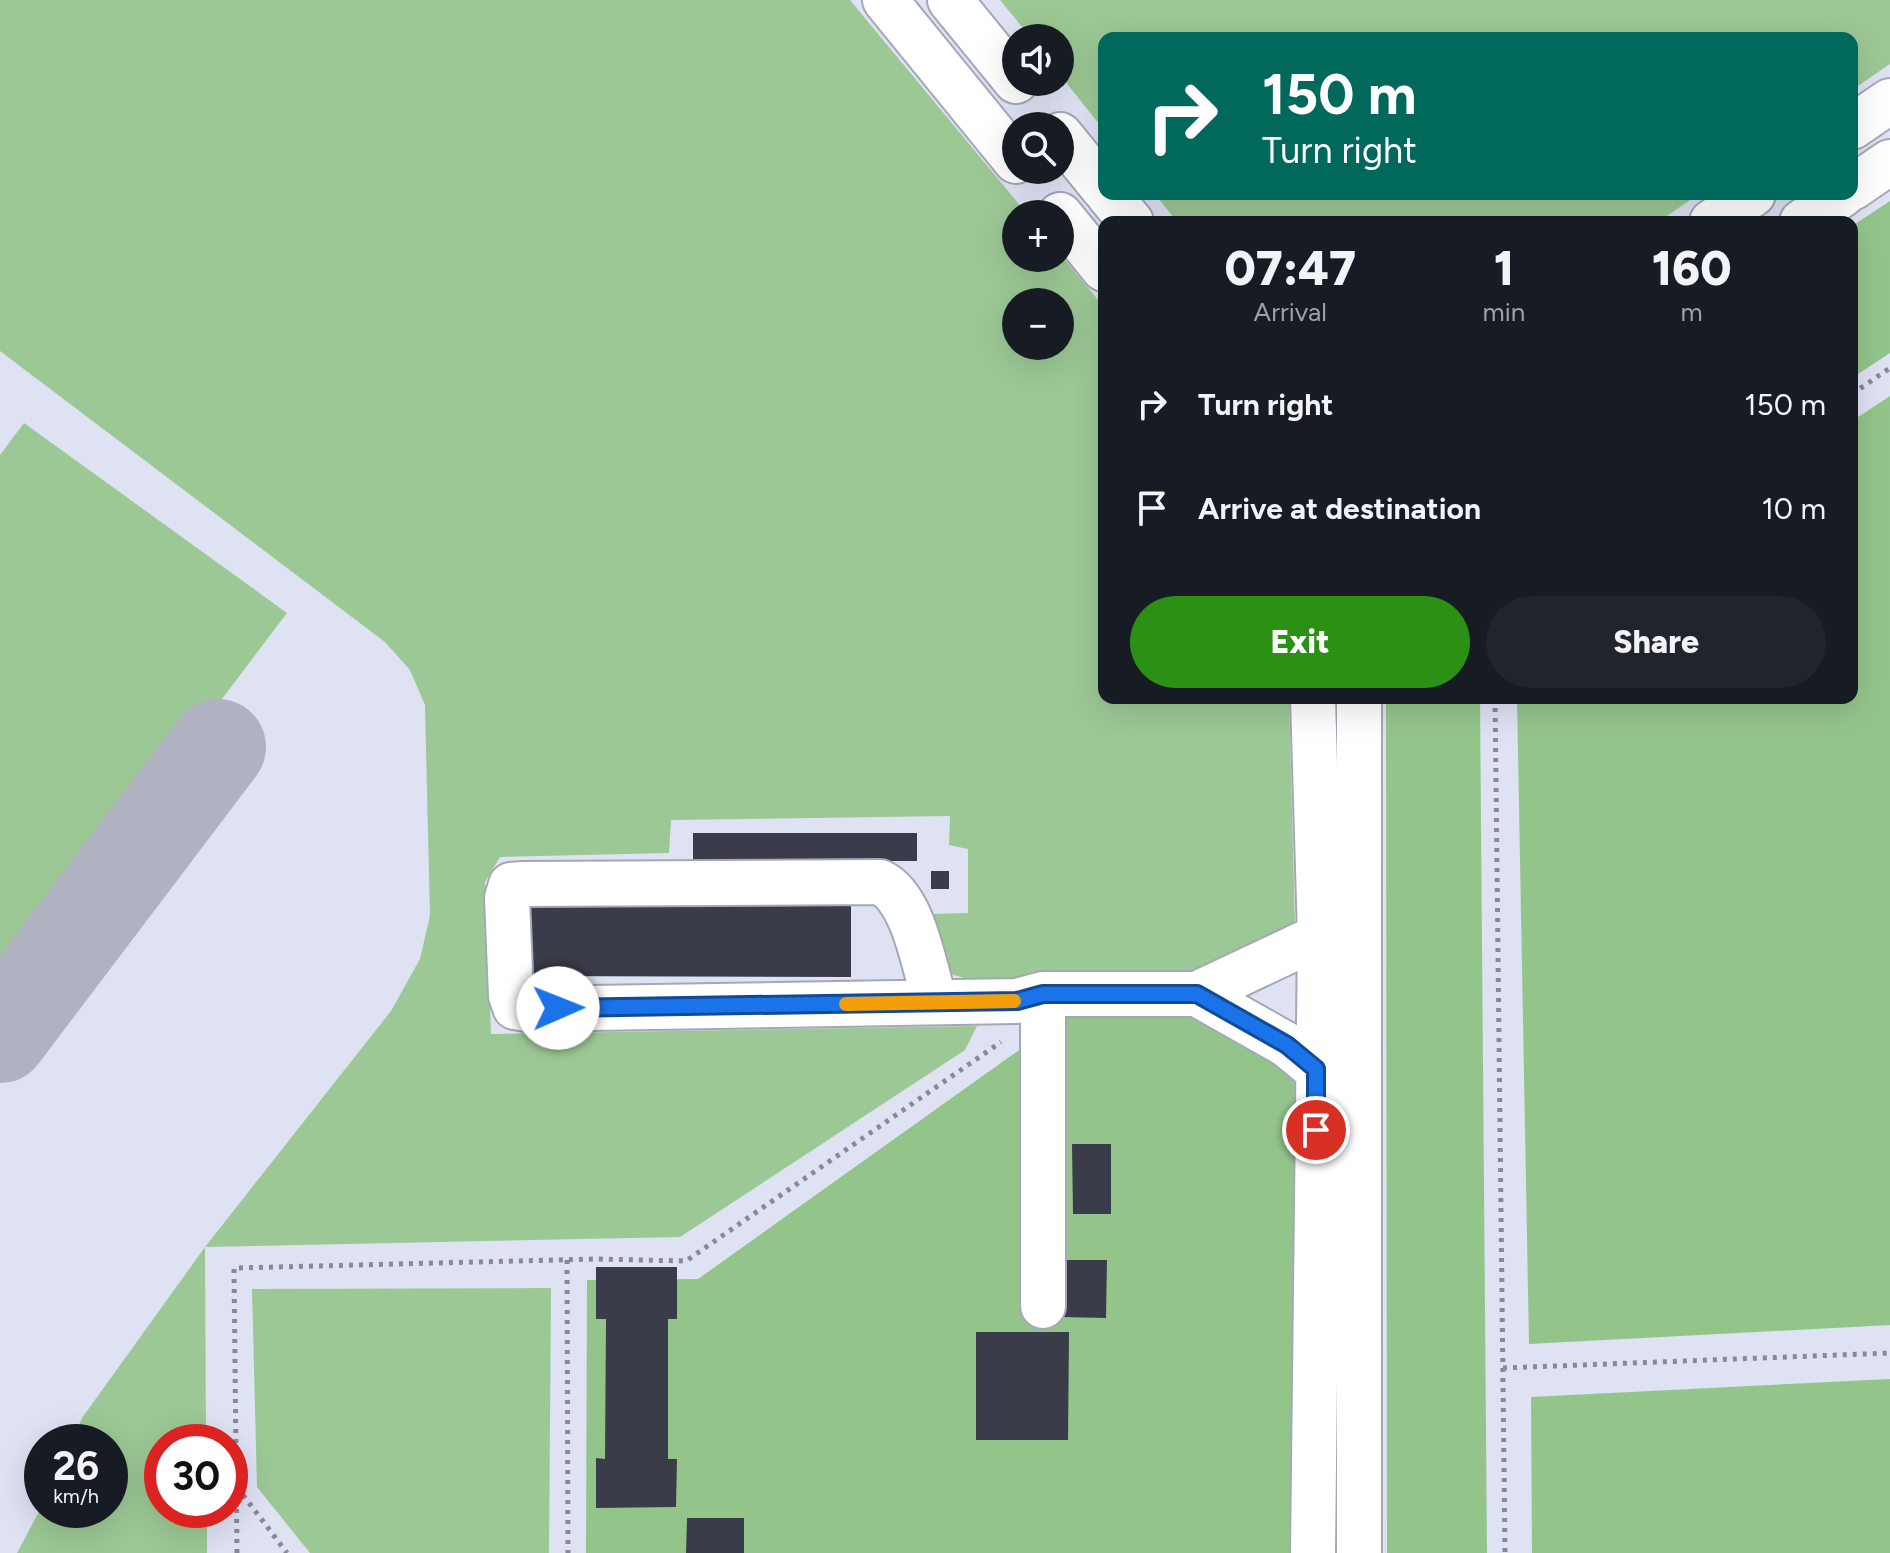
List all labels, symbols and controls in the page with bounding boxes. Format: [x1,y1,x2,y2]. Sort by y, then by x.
map controls [1002,24,1074,360]
button: sound [1002,24,1074,96]
text: 150 m [1262,61,1417,128]
icon: right [1130,64,1234,168]
button: search [1002,112,1074,184]
text: Turn right [1262,129,1417,172]
button: + [1002,200,1074,272]
text: 07:47 [1224,239,1356,297]
text: 1 [1494,239,1514,297]
text: 160 [1652,239,1732,297]
button: − [1002,288,1074,360]
text: Arrival [1254,296,1327,328]
text: min [1483,296,1525,328]
text: m [1681,296,1703,328]
icon: right [1130,382,1174,426]
text: Turn right [1198,386,1333,423]
text: 150 m [1744,386,1826,423]
icon: arrive [1130,486,1174,530]
text: Arrive at destination [1198,490,1481,527]
text: 10 m [1761,490,1826,527]
button: Exit [1130,596,1470,688]
button: Share [1486,596,1826,688]
position arrow [516,966,600,1050]
pin [1282,1096,1350,1164]
icon: arrive [1294,1108,1338,1152]
speed limit sign: 30 [144,1424,248,1528]
text: 26 [53,1442,99,1490]
text: km/h [53,1484,99,1508]

